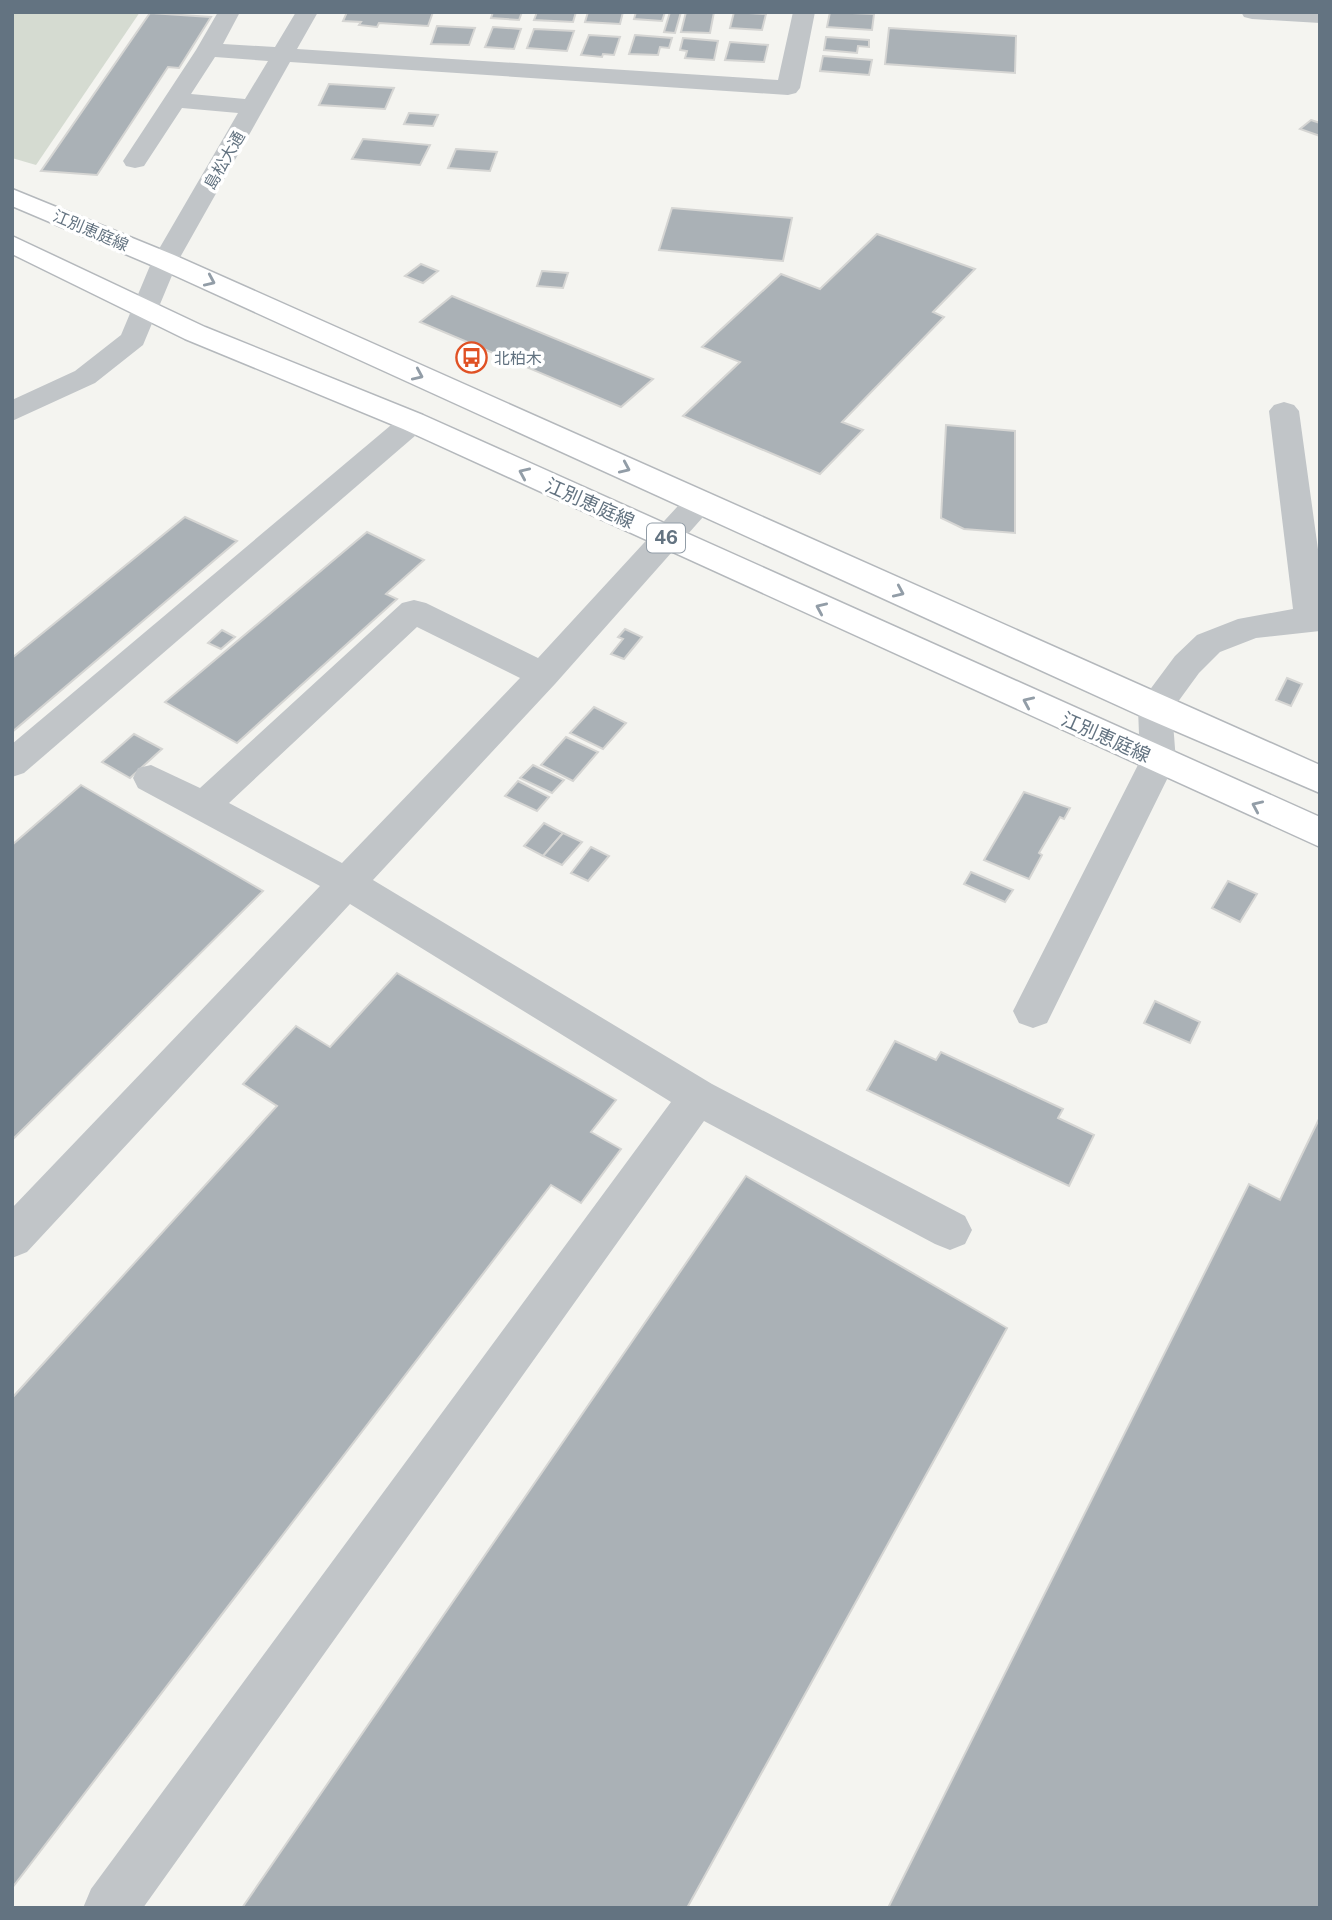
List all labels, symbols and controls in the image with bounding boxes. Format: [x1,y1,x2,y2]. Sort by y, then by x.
street label: 島松大通 [200,128,249,193]
street label: 江別恵庭線 [50,206,131,255]
one-way arrow [203,273,215,287]
bus stop icon: 北柏木 [454,341,488,375]
place label: 北柏木 [494,349,542,368]
one-way arrow [411,367,423,381]
one-way arrow [618,460,630,474]
one-way arrow [519,467,532,481]
street label: 江別恵庭線 [542,474,638,532]
road number: 46 [647,524,685,552]
one-way arrow [892,584,904,598]
one-way arrow [816,602,828,616]
one-way arrow [1023,696,1035,710]
street label: 江別恵庭線 [1058,708,1154,766]
one-way arrow [1252,800,1265,814]

